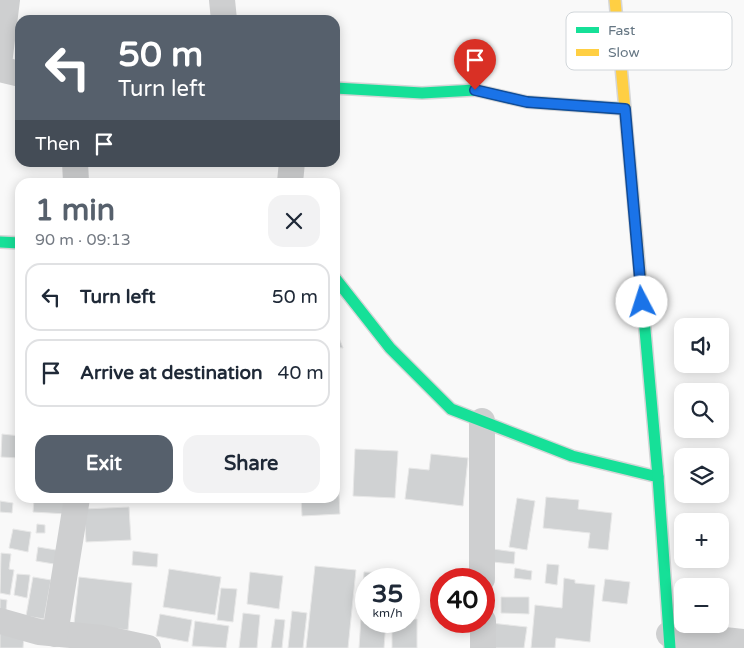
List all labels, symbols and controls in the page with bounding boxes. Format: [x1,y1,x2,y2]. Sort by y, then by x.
legend [566,12,732,70]
text: Fast [608,22,636,39]
text: 50 m [118,34,203,76]
icon: left [35,35,100,100]
pin [454,39,496,90]
text: Slow [608,44,640,61]
icon: arrive [461,46,489,74]
text: Turn left [118,76,206,102]
icon: arrive [90,130,118,158]
text: Then [35,133,80,155]
text: 1 min [35,192,115,229]
button: close [268,195,320,247]
text: 90 m · 09:13 [35,230,131,250]
position arrow [615,275,667,327]
icon: left [37,283,65,311]
text: Turn left [80,286,156,308]
text: 50 m [272,286,318,308]
map controls [674,318,729,633]
button: sound [674,318,729,373]
icon: arrive [37,359,65,387]
text: Arrive at destination [80,362,263,384]
text: 40 m [278,362,324,384]
button: search [674,383,729,438]
button: Exit [35,435,173,493]
button: Share [183,435,320,493]
button: layers [674,448,729,503]
button: + [674,513,729,568]
speed limit sign: 40 [430,568,495,633]
button: − [674,578,729,633]
text: 35 [372,579,403,609]
text: km/h [372,606,403,620]

